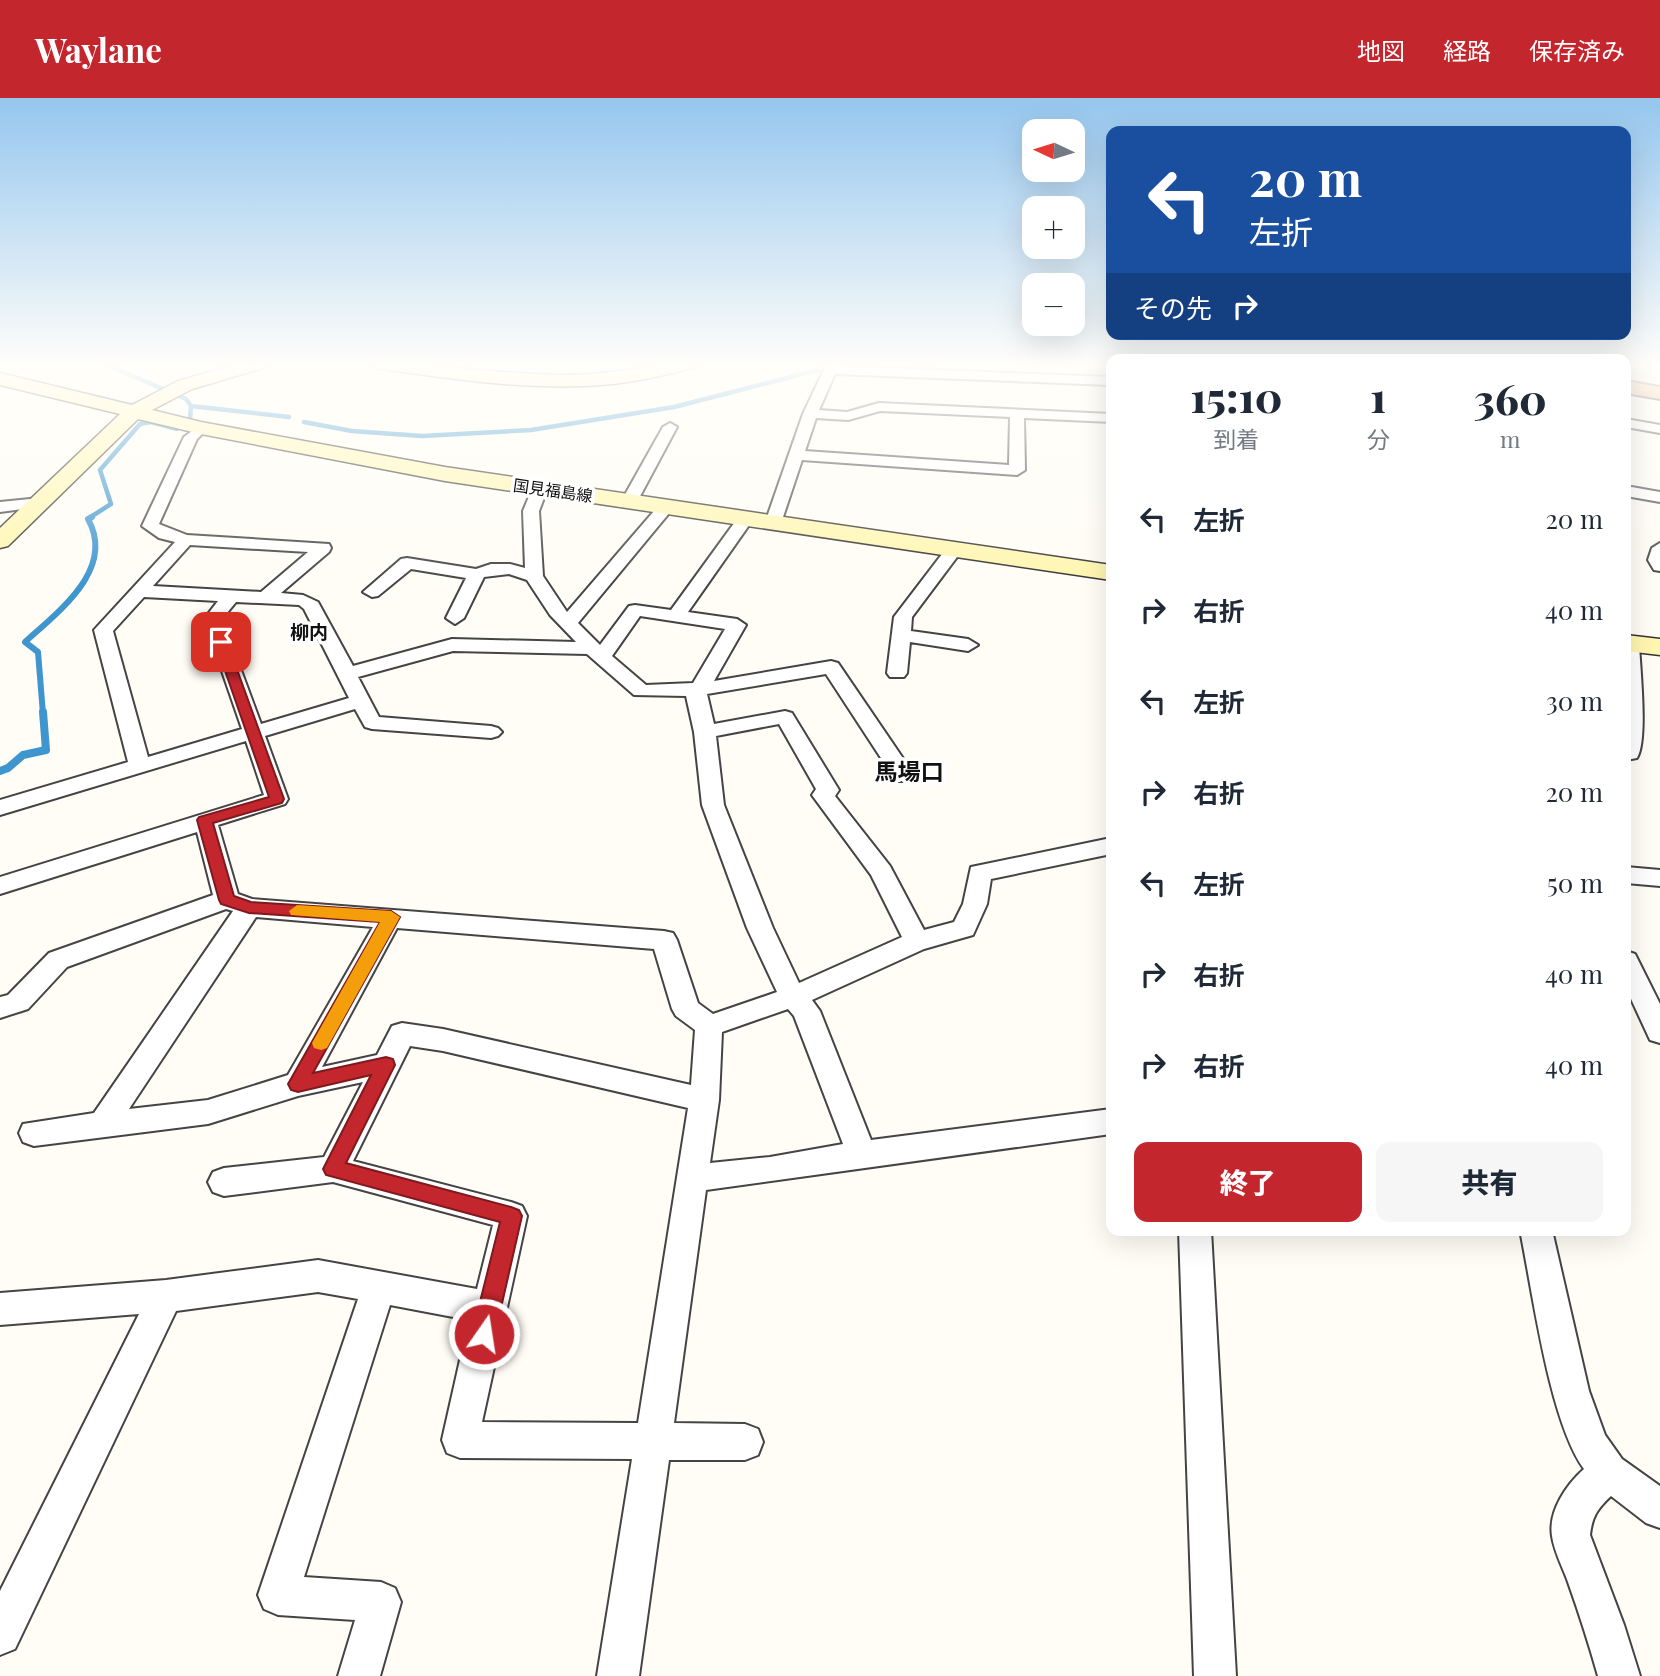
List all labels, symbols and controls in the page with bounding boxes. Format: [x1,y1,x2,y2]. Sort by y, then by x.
text: Waylane [35,27,162,71]
text: 地図 [1357,34,1405,66]
text: 経路 [1443,34,1491,66]
text: 保存済み [1529,34,1625,66]
north arrow [1022,119,1085,182]
map controls [1022,119,1085,336]
text: 20 m [1249,144,1362,209]
icon: left [1134,154,1225,245]
button: + [1022,196,1085,259]
text: 左折 [1249,209,1313,252]
button: − [1022,273,1085,336]
icon: right [1226,287,1264,325]
text: その先 [1134,290,1212,325]
text: 15:10 [1190,368,1282,424]
text: 1 [1370,368,1386,424]
text: 360 [1474,370,1547,426]
text: 到着 [1213,423,1259,454]
text: 分 [1367,423,1390,454]
text: m [1500,423,1521,454]
street label: 国見福島線 [512,474,594,506]
icon: left [1134,500,1172,538]
text: 20 m [1545,501,1603,536]
text: 左折 [1193,502,1245,537]
icon: right [1134,591,1172,629]
text: 40 m [1545,592,1603,627]
text: 右折 [1193,593,1245,628]
pin [191,612,251,672]
district label: 柳内 [290,618,328,644]
icon: arrive [202,623,240,661]
icon: left [1134,682,1172,720]
text: 30 m [1546,683,1603,718]
text: 左折 [1193,684,1245,719]
district label: 馬場口 [875,755,944,786]
icon: right [1134,773,1172,811]
text: 20 m [1545,774,1603,809]
text: 右折 [1193,775,1245,810]
icon: left [1134,864,1172,902]
text: 50 m [1547,865,1603,900]
text: 左折 [1193,866,1245,901]
icon: right [1134,955,1172,993]
text: 40 m [1545,956,1603,991]
text: 右折 [1193,957,1245,992]
icon: right [1134,1046,1172,1084]
text: 40 m [1545,1047,1603,1082]
text: 右折 [1193,1048,1245,1083]
button: 終了 [1134,1142,1362,1222]
button: 共有 [1376,1142,1603,1222]
position arrow [447,1297,521,1371]

